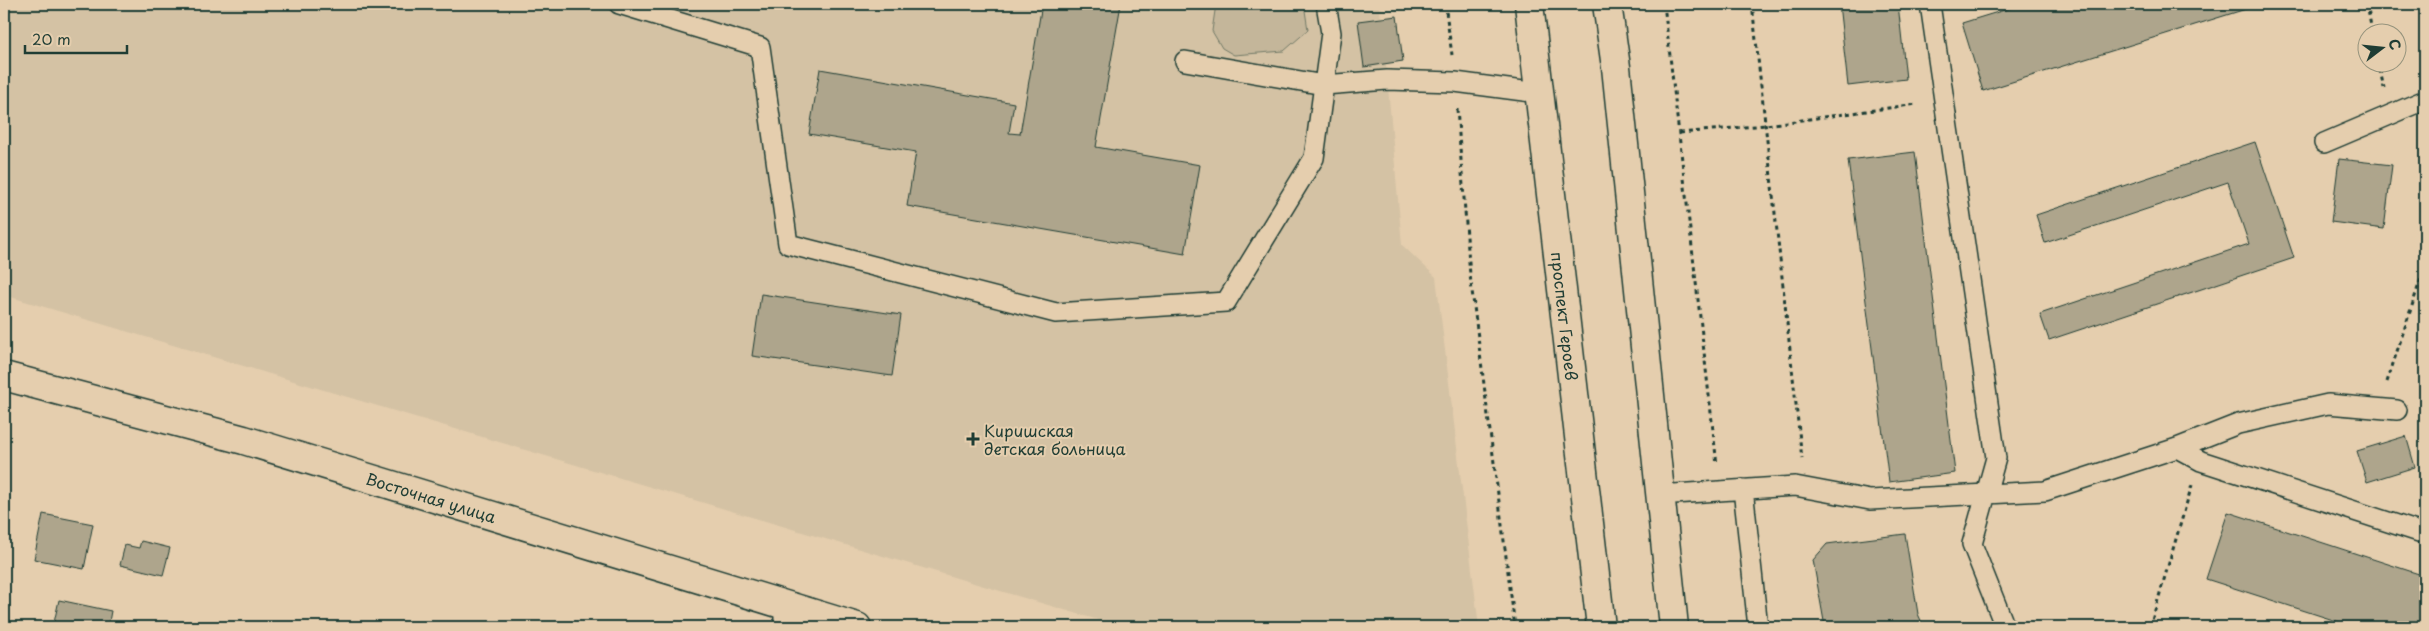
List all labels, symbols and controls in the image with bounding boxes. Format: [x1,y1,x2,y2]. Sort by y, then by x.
scale bar [25,22,128,54]
north arrow [2356,22,2406,72]
text: 20 m [32,27,71,50]
text: С [2383,36,2407,52]
street label: проспект Героев [1546,250,1584,381]
place label: Киришская детская больница [984,418,1126,460]
marker: Киришская детская больница [966,432,980,446]
street label: Восточная улица [363,466,499,528]

